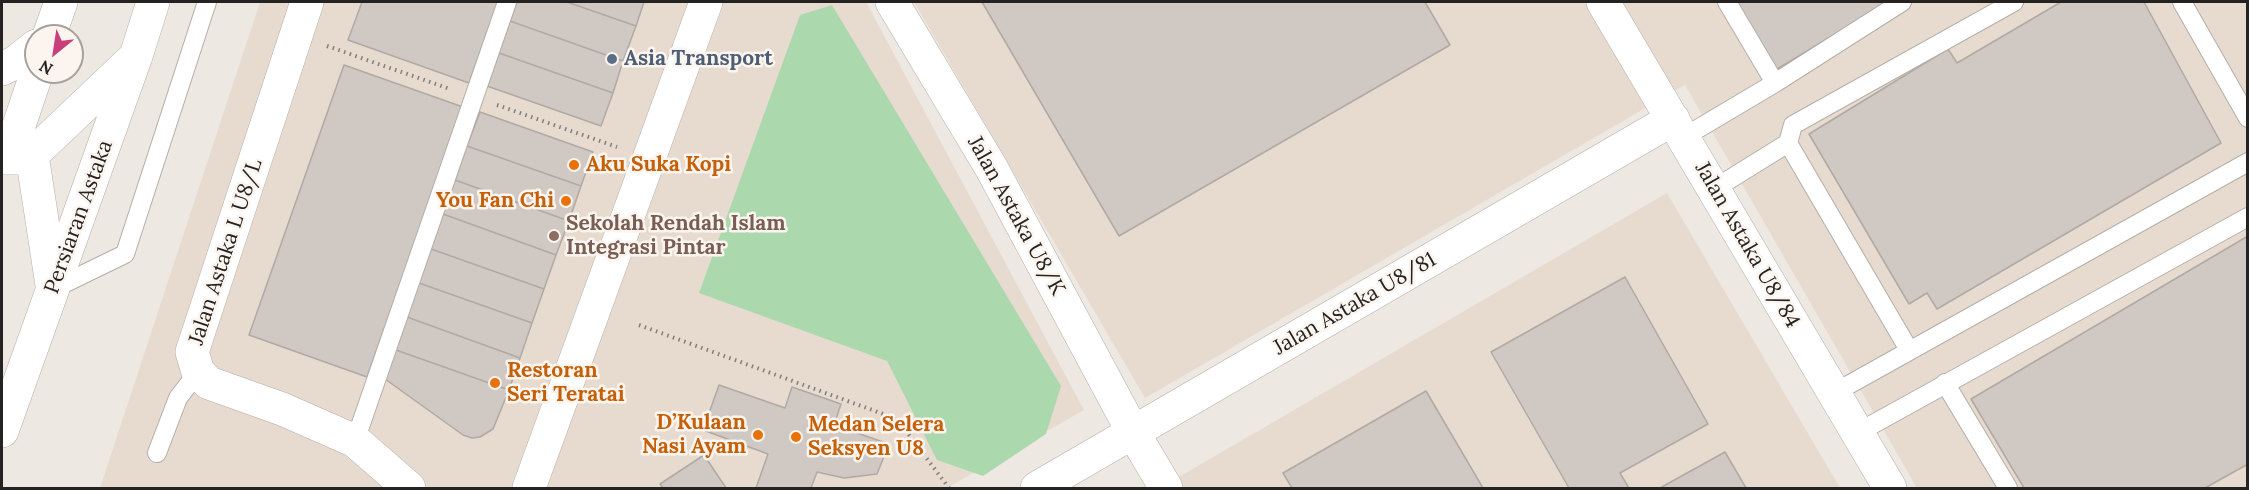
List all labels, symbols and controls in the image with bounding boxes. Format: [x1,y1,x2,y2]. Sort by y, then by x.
north arrow [24,24,84,84]
place label: Asia Transport [624,46,773,72]
marker: Asia Transport [605,52,619,66]
text: N [36,56,56,80]
street label: Jalan Astaka U8/K [962,132,1070,300]
street label: Persiaran Astaka [40,137,118,297]
place label: Aku Suka Kopi [586,152,731,178]
street label: Jalan Astaka L U8/L [184,156,268,348]
marker: Aku Suka Kopi [567,158,581,172]
street label: Jalan Astaka U8/84 [1689,158,1805,332]
place label: You Fan Chi [436,188,554,214]
marker: You Fan Chi [559,194,573,208]
place label: Sekolah Rendah Islam Integrasi Pintar [566,211,786,261]
marker: Sekolah Rendah Islam Integrasi Pintar [547,229,561,243]
street label: Jalan Astaka U8/81 [1269,247,1441,361]
place label: Restoran Seri Teratai [507,358,625,408]
marker: Restoran Seri Teratai [488,376,502,390]
place label: D’Kulaan Nasi Ayam [642,410,746,460]
place label: Medan Selera Seksyen U8 [808,412,944,462]
marker: D’Kulaan Nasi Ayam [751,428,765,442]
marker: Medan Selera Seksyen U8 [789,430,803,444]

